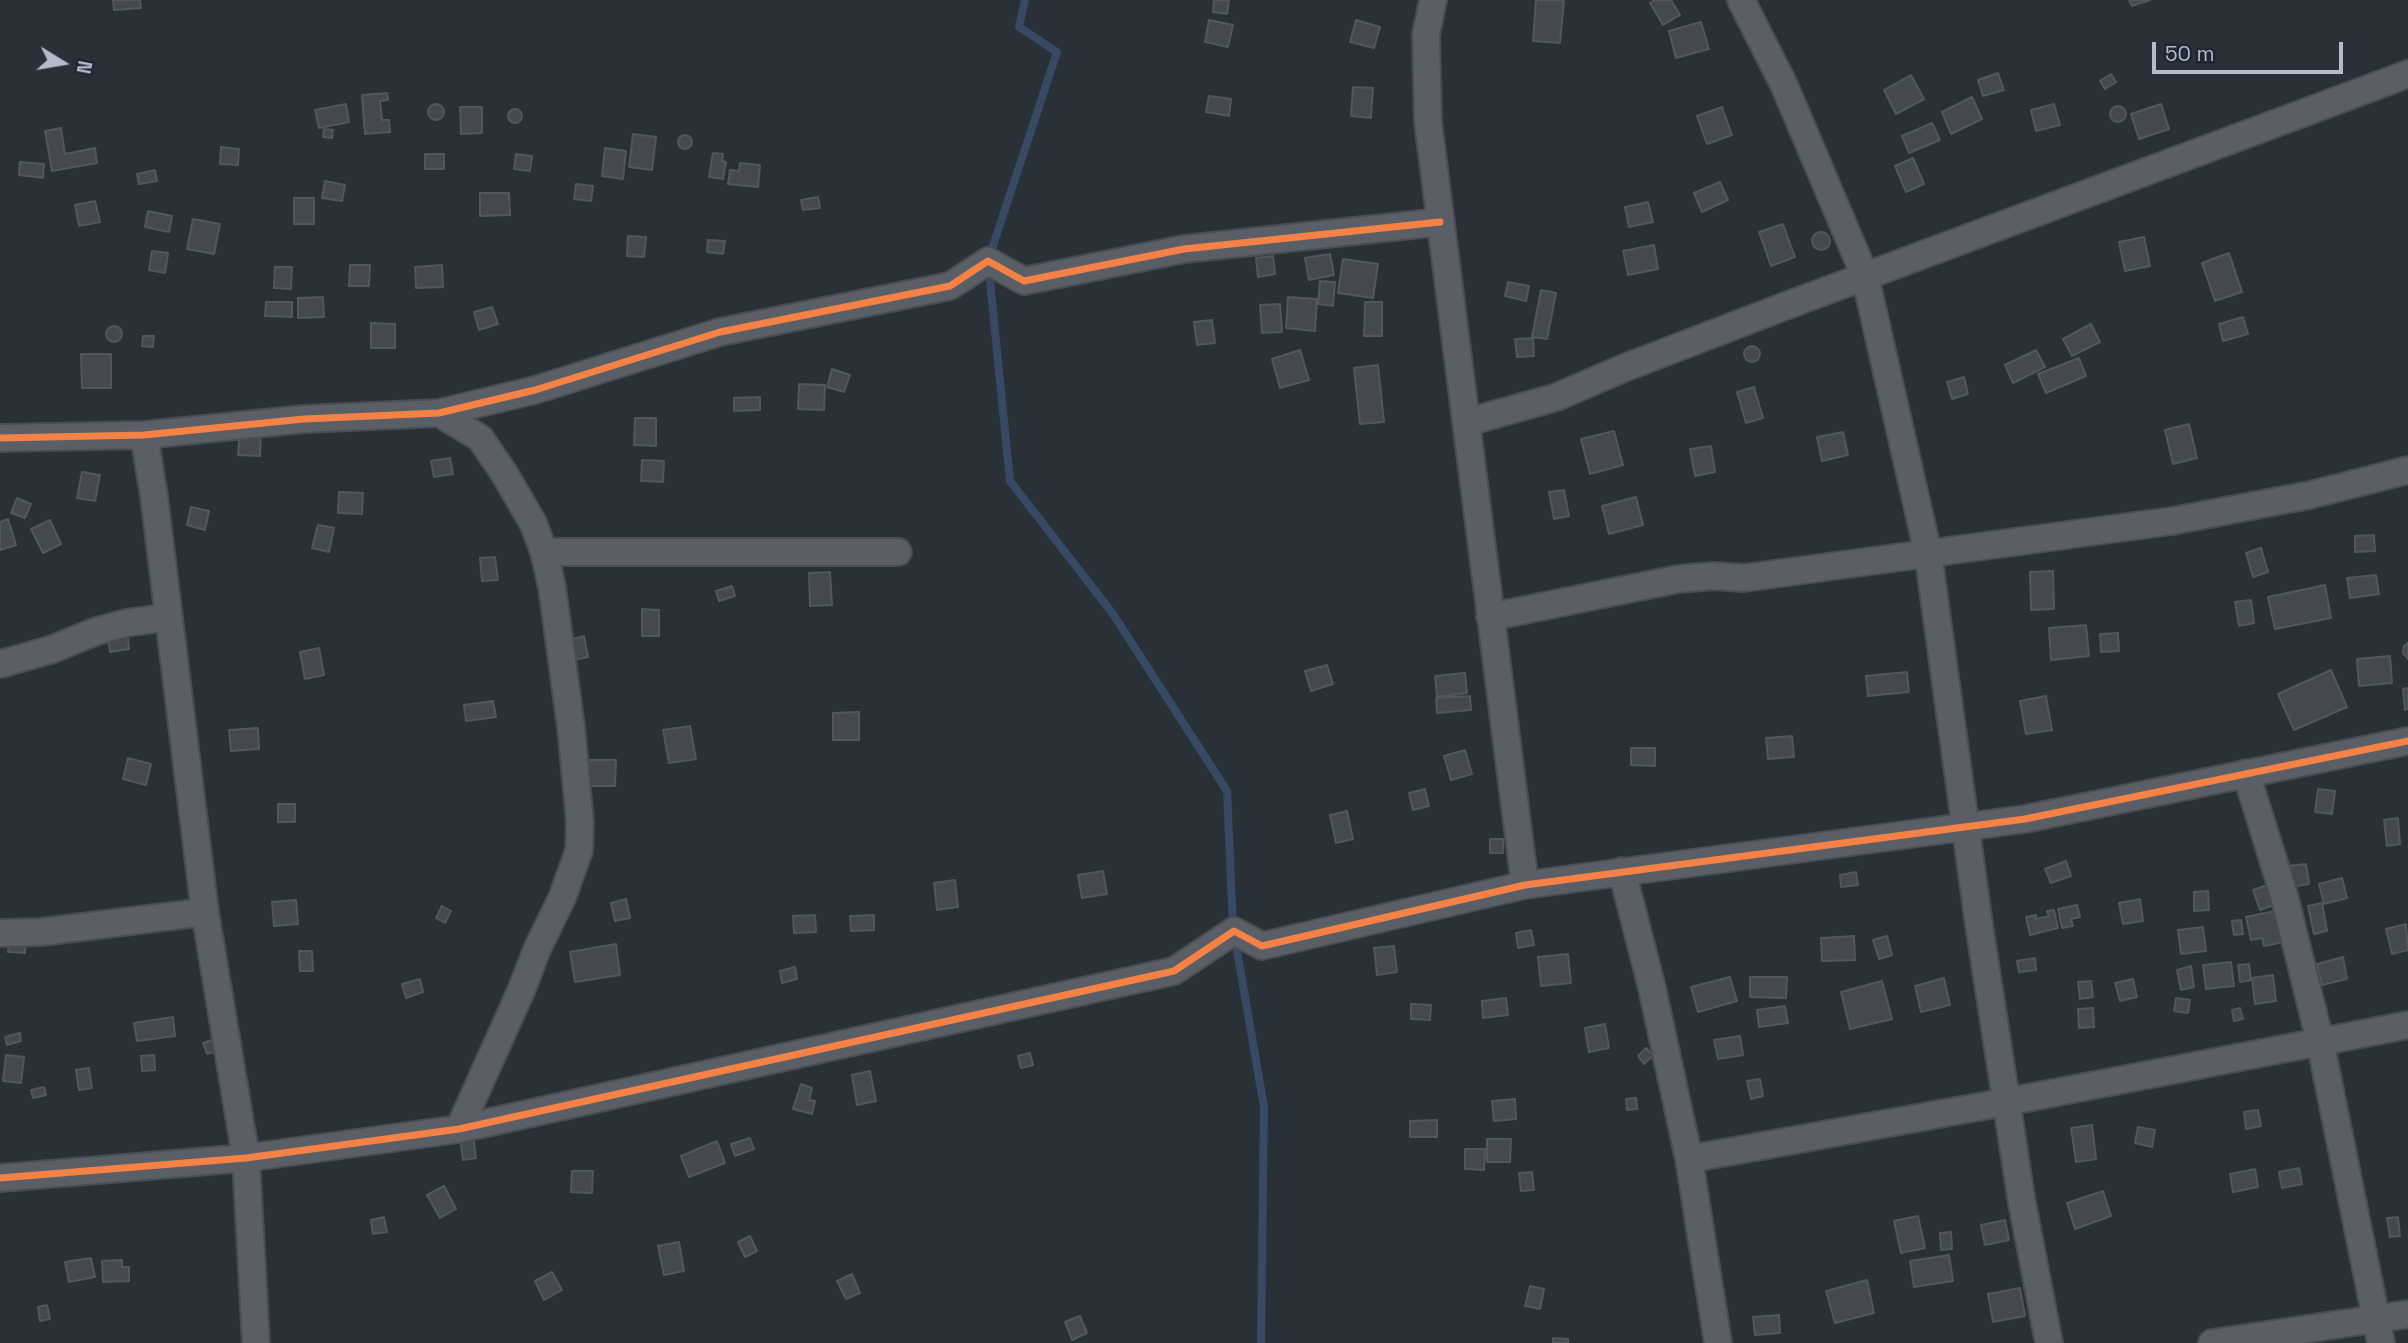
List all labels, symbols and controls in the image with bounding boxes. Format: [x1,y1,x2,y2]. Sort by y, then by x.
north arrow [28,28,98,98]
scale bar [2156,28,2347,72]
text: 50 m [2165,40,2215,67]
text: N [71,58,98,76]

